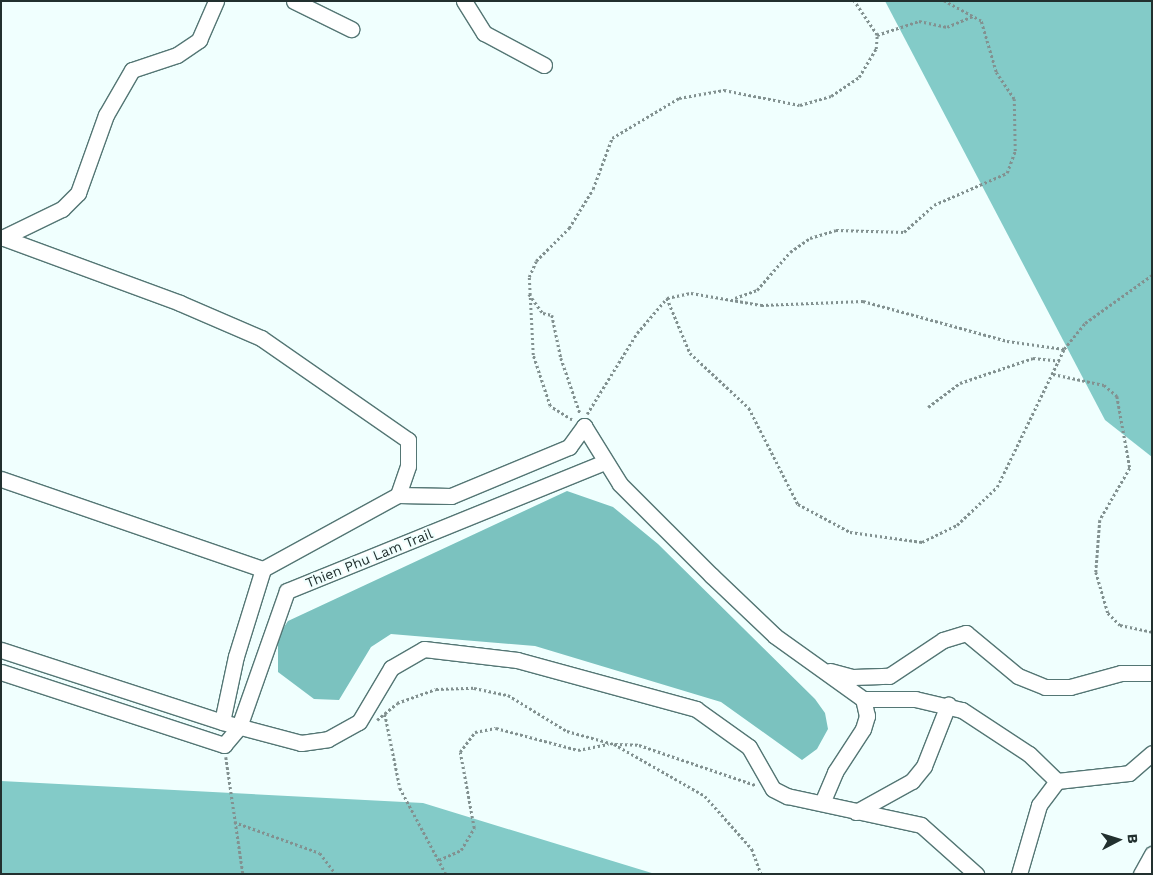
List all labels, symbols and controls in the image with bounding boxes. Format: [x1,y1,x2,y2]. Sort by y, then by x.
street label: Thien Phu Lam Trail [303,525,435,591]
north arrow [1093,815,1143,865]
text: B [1125,833,1141,844]

